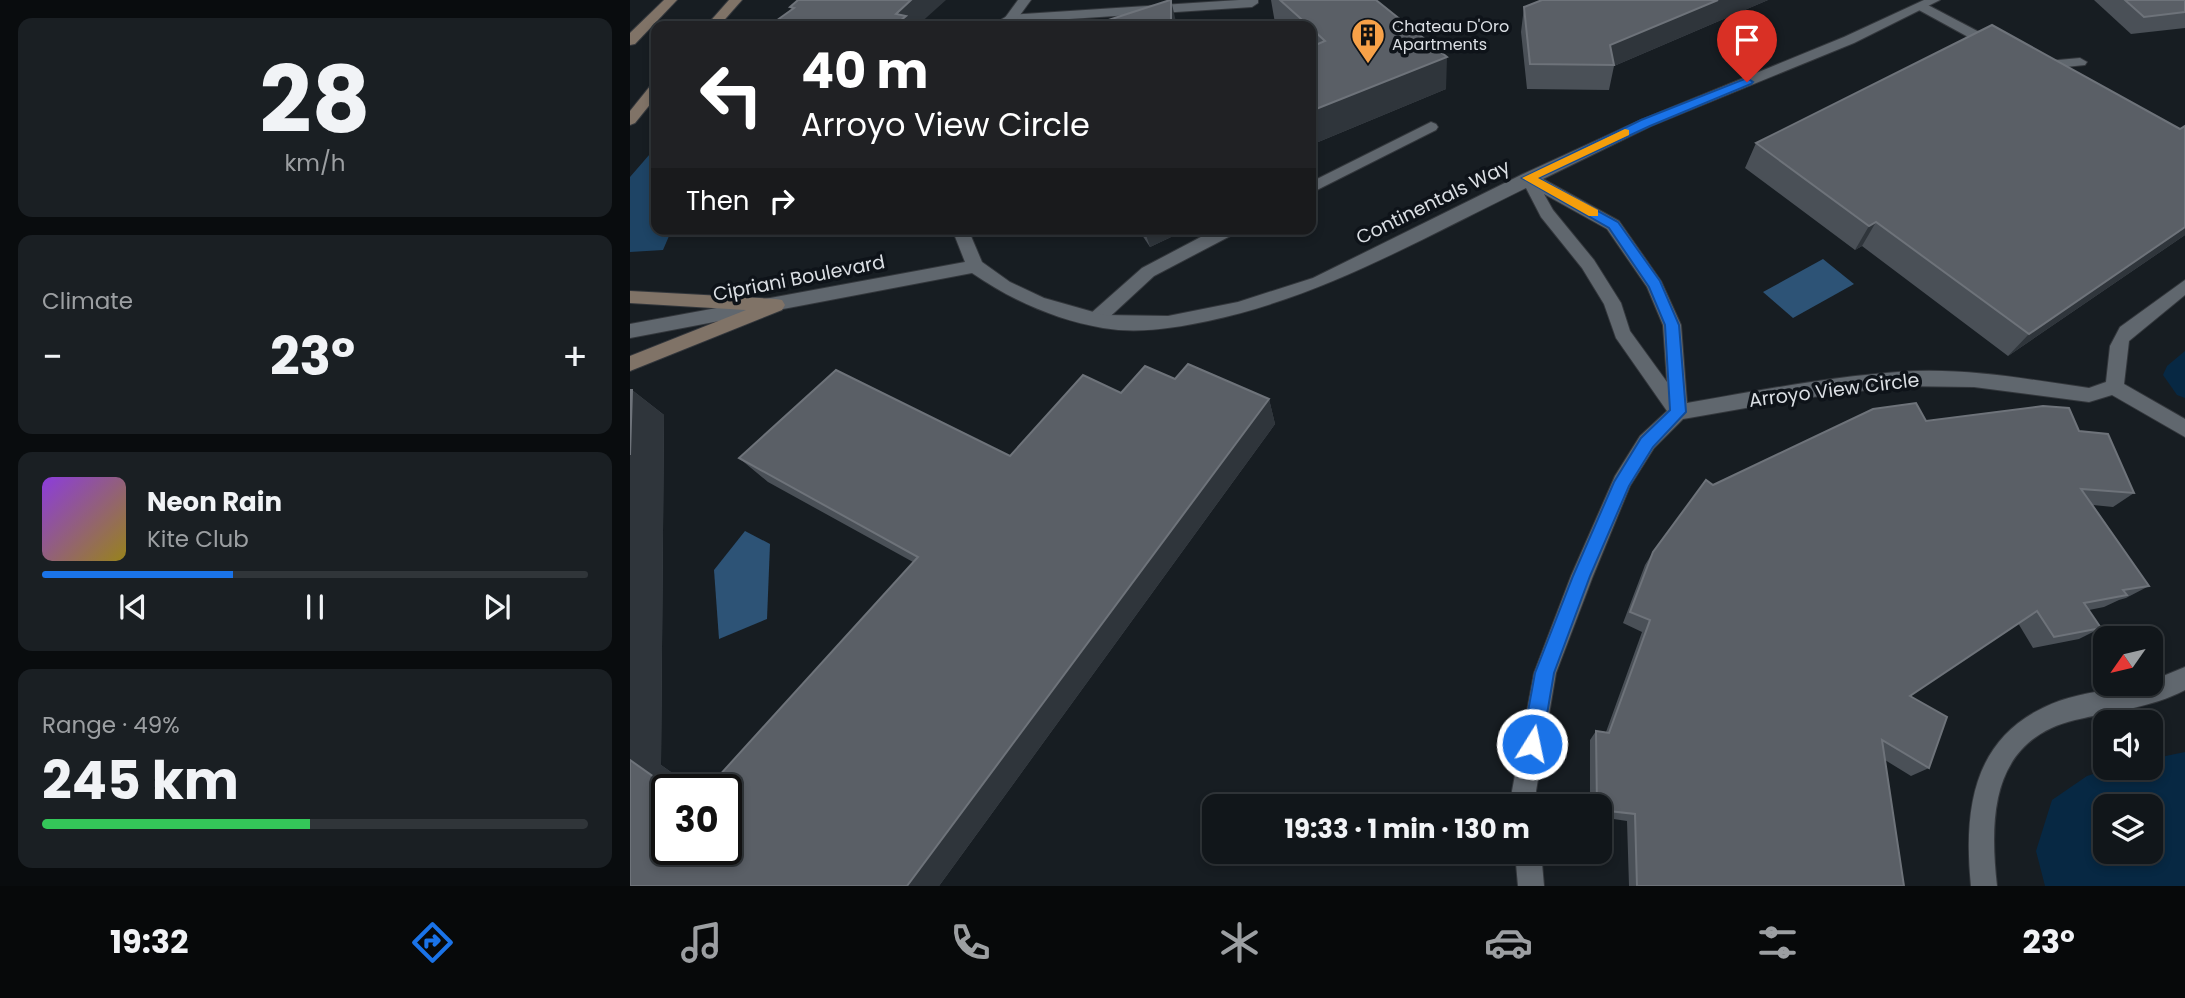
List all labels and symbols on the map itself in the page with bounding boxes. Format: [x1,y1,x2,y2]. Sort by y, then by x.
pin [1717,10,1777,82]
place label: Chateau D'Oro Apartments [1392,15,1509,56]
building icon: Chateau D'Oro Apartments [1349,16,1387,65]
street label: Continentals Way [1351,153,1515,251]
street label: Cipriani Boulevard [711,248,887,308]
street label: Arroyo View Circle [1747,366,1921,414]
north arrow [2093,626,2163,696]
position arrow [1495,707,1569,781]
speed limit sign: 30 [651,774,742,865]

